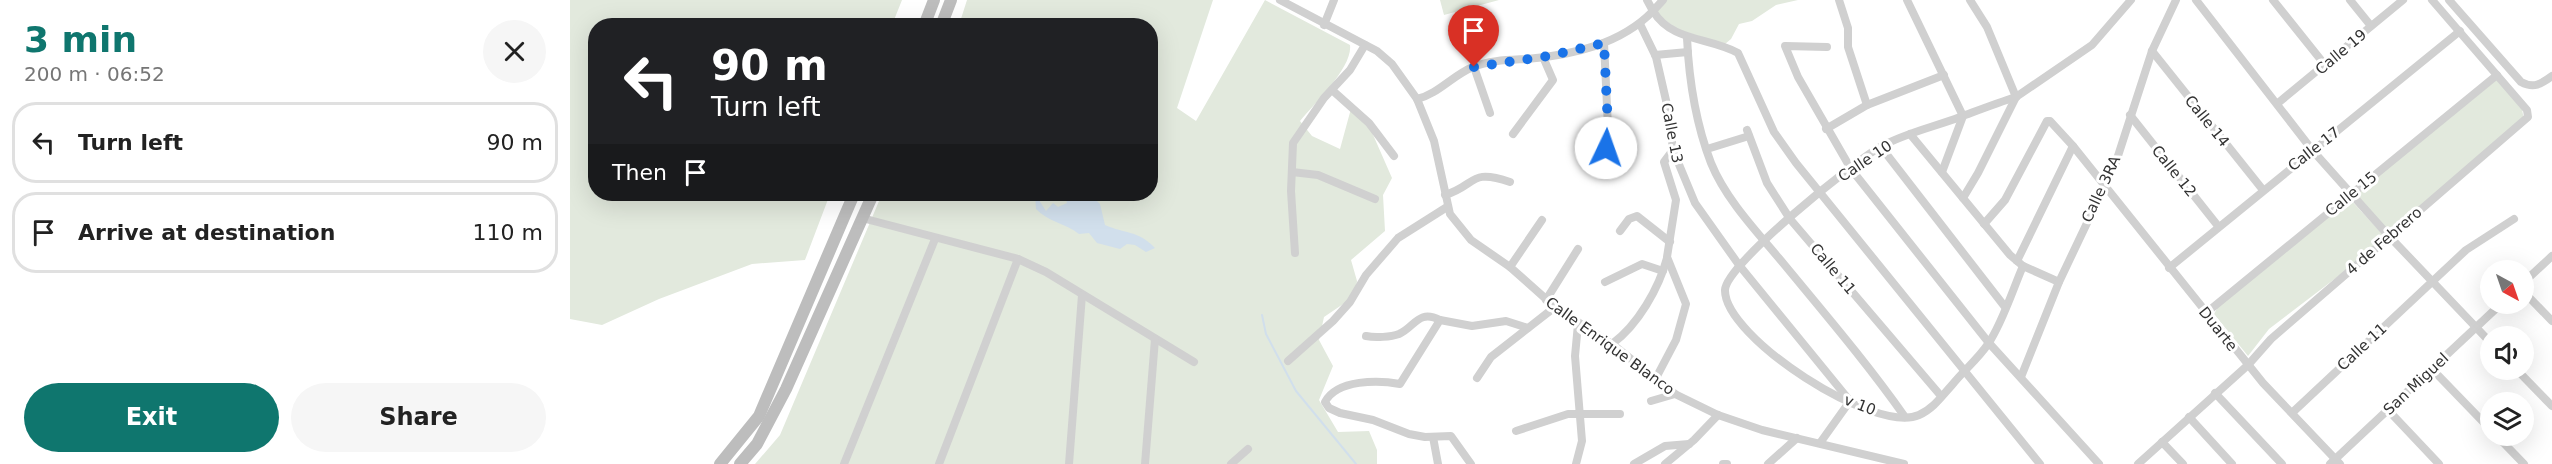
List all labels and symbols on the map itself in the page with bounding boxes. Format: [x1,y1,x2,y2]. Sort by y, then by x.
pin [1448,5,1499,67]
street label: Calle 19 [2312,25,2370,79]
street label: Calle 14 [2181,92,2233,150]
street label: Calle 13 [1657,101,1687,165]
position arrow [1574,116,1638,180]
street label: Calle 17 [2284,123,2344,175]
street label: Calle 10 [1835,136,1895,186]
street label: Calle 12 [2148,142,2200,200]
street label: Calle 3RA [2078,152,2125,225]
street label: Calle 15 [2322,168,2380,220]
street label: 4 de Febrero [2342,203,2426,279]
street label: Calle 11 [1806,240,1860,298]
north arrow [2480,260,2534,314]
street label: Calle Enrique Blanco [1542,293,1678,399]
street label: Duarte [2195,303,2241,355]
street label: Calle 11 [2334,320,2390,374]
street label: San Miguel [2380,349,2452,419]
street label: v 10 [1841,391,1879,419]

